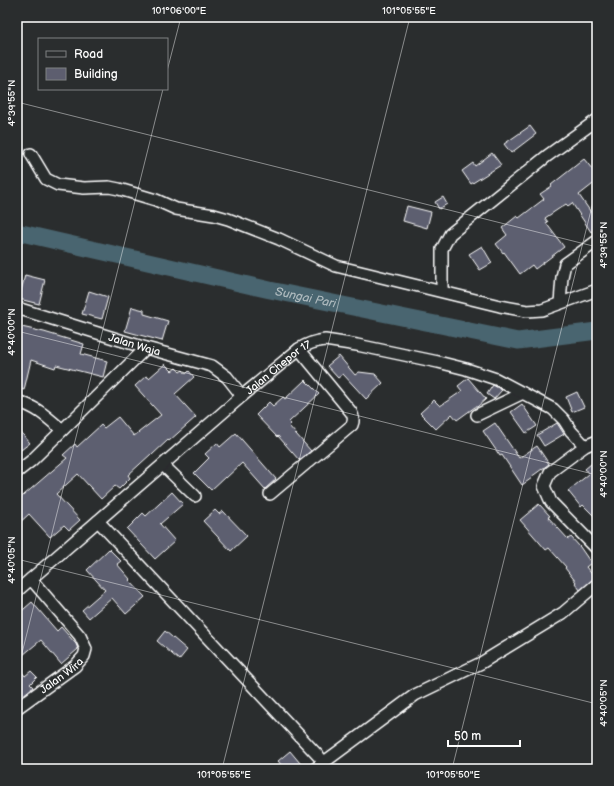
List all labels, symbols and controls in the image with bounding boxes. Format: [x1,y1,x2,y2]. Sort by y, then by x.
text: 101°06'00"E [152,5,207,17]
text: 101°05'55"E [382,5,436,17]
legend [38,38,168,90]
text: Road [74,47,103,62]
text: Building [74,67,118,82]
text: 4°39'55"N [6,79,18,127]
text: 4°39'55"N [598,221,610,269]
water label: Sungai Pari [274,284,339,312]
text: 4°40'00"N [6,308,18,356]
street label: Jalan Waja [107,331,162,359]
street label: Jalan Chepor 17 [243,338,313,397]
text: 4°40'00"N [598,450,610,498]
text: 4°40'05"N [6,536,18,584]
street label: Jalan Wira [37,655,86,696]
text: 4°40'05"N [598,679,610,727]
scale bar [448,722,520,748]
text: 50 m [454,729,481,744]
text: 101°05'55"E [197,769,251,781]
text: 101°05'50"E [426,769,480,781]

